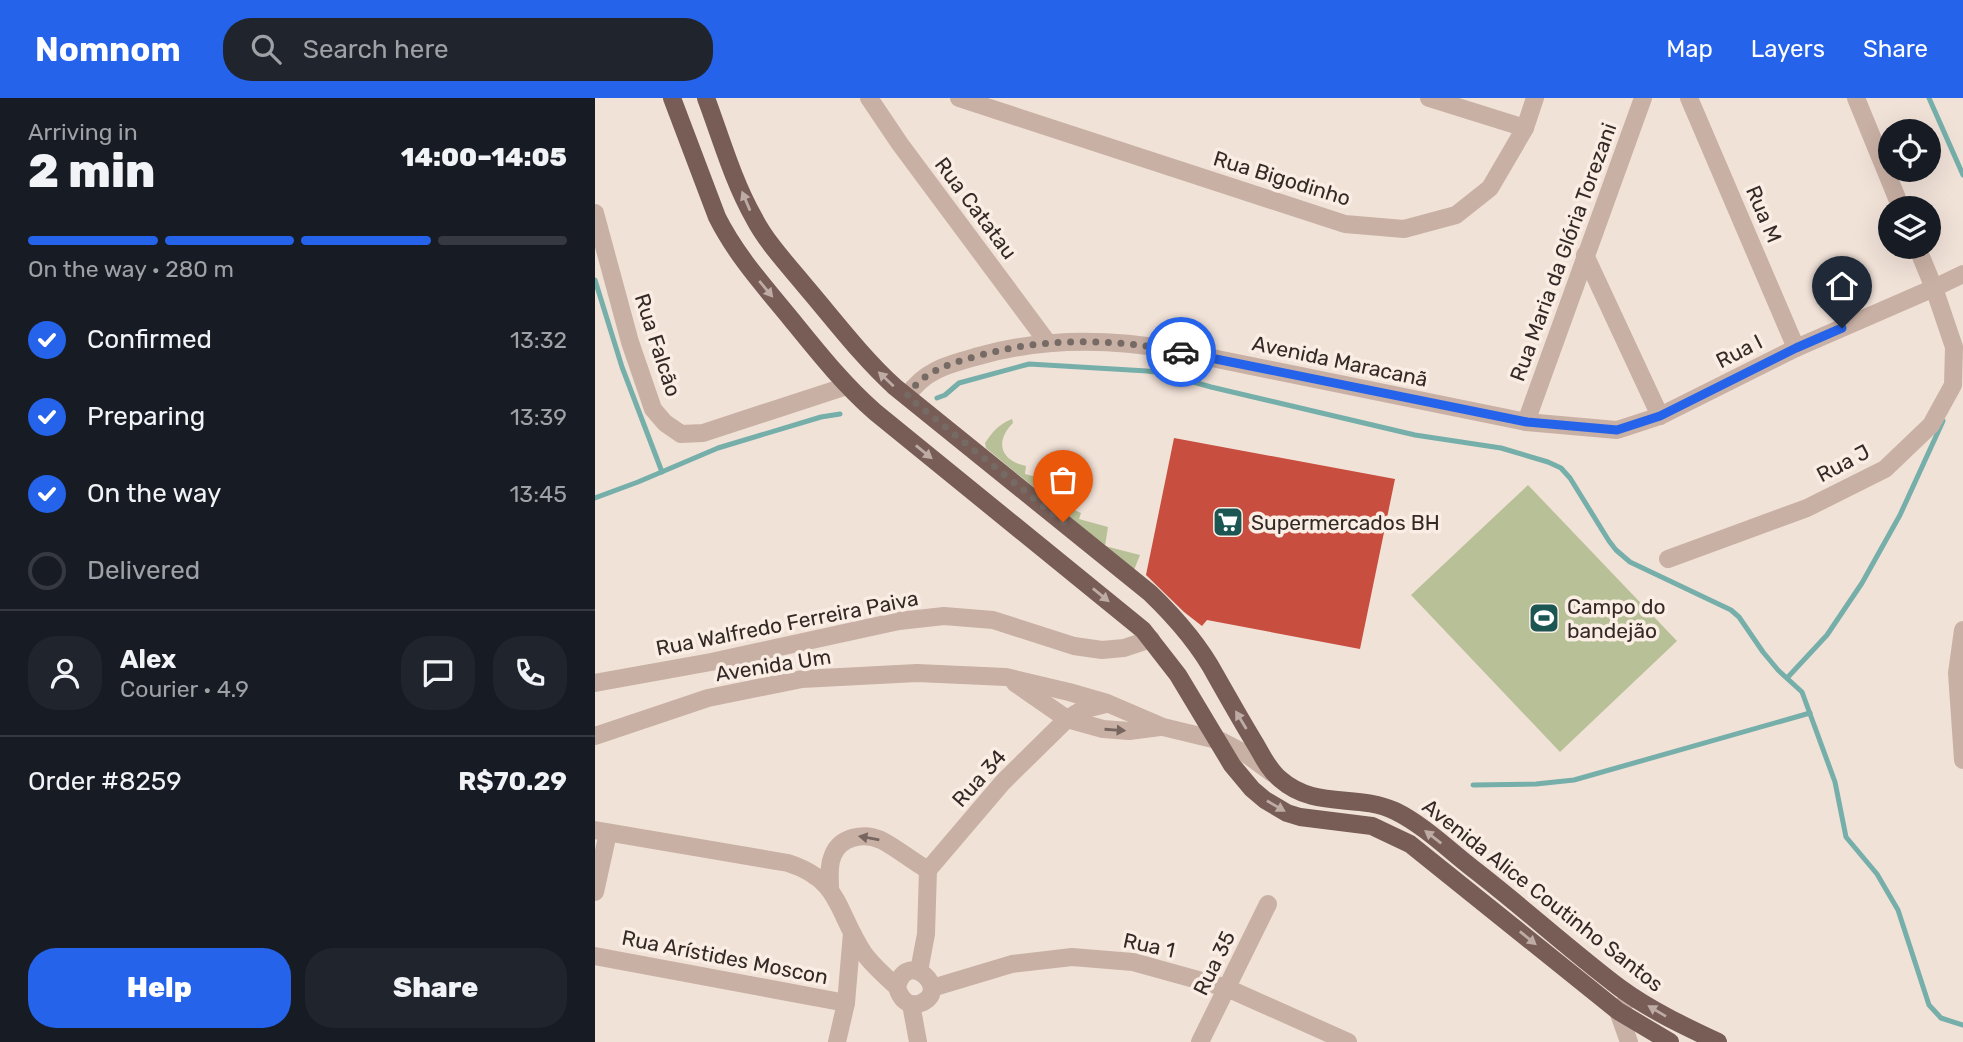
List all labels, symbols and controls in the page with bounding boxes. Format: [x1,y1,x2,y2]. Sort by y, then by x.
search box [223,18,713,81]
text: Nomnom [35,30,181,69]
icon: search [247,30,285,68]
text: Search here [303,34,449,65]
text: Map [1666,35,1713,63]
text: Layers [1751,35,1825,63]
text: Share [1863,35,1928,63]
text: Arriving in [28,118,138,146]
street label: Rua Maria da Glória Torezani [1505,119,1621,385]
map controls [1878,119,1941,259]
button: locate [1878,119,1941,182]
text: 14:00–14:05 [401,142,567,173]
text: 2 min [28,144,155,199]
street label: Rua Bigodinho [1210,145,1354,211]
street label: Rua Catatau [930,152,1022,264]
street label: Rua M [1741,182,1787,246]
one-way arrow [740,191,751,212]
button: layers [1878,196,1941,259]
text: On the way · 280 m [28,255,234,283]
pin [1812,256,1872,328]
icon: home [1823,267,1861,305]
one-way arrow [758,281,773,298]
street label: Rua Falcão [630,290,686,400]
courier [1146,317,1216,387]
icon: check [28,321,66,359]
text: Confirmed [87,324,212,355]
text: 13:32 [510,326,567,354]
street label: Rua I [1712,329,1766,373]
street label: Avenida Maracanã [1250,330,1430,392]
icon: car [1162,333,1200,371]
one-way arrow [877,371,895,387]
icon: check [28,398,66,436]
text: Preparing [87,401,205,432]
text: 13:39 [510,403,567,431]
street label: Rua J [1812,439,1874,487]
one-way arrow [916,444,933,459]
pin [1033,450,1093,522]
icon: bag [1044,461,1082,499]
icon: check [28,475,66,513]
text: On the way [87,478,221,509]
text: 13:45 [510,480,567,508]
supermarket icon: Supermercados BH [1211,505,1245,539]
place label: Supermercados BH [1251,510,1440,535]
text: Delivered [87,555,200,586]
street label: Rua Walfredo Ferreira Paiva [654,585,920,661]
one-way arrow [1093,587,1110,602]
place label: Campo do bandejão [1567,594,1666,643]
sports icon: Campo do bandejão [1527,601,1561,635]
button: person [28,636,102,710]
button: chat [401,636,475,710]
button: phone [493,636,567,710]
text: Alex [120,644,176,675]
street label: Avenida Um [713,644,833,686]
text: Courier · 4.9 [120,675,249,703]
one-way arrow [1235,711,1247,730]
one-way arrow [1104,724,1126,735]
street label: Rua 34 [947,744,1011,812]
text: Order #8259 [28,766,182,797]
text: R$70.29 [458,766,567,797]
street label: Avenida Alice Coutinho Santos [1418,793,1668,997]
one-way arrow [1267,800,1286,812]
one-way arrow [1424,830,1442,845]
one-way arrow [858,832,880,843]
street label: Rua Arístides Moscon [620,925,830,989]
street label: Rua 1 [1121,927,1177,963]
street label: Rua 35 [1188,927,1240,999]
one-way arrow [1518,931,1536,946]
button: Help [28,948,291,1028]
button: Share [305,948,567,1028]
one-way arrow [1647,1005,1666,1018]

